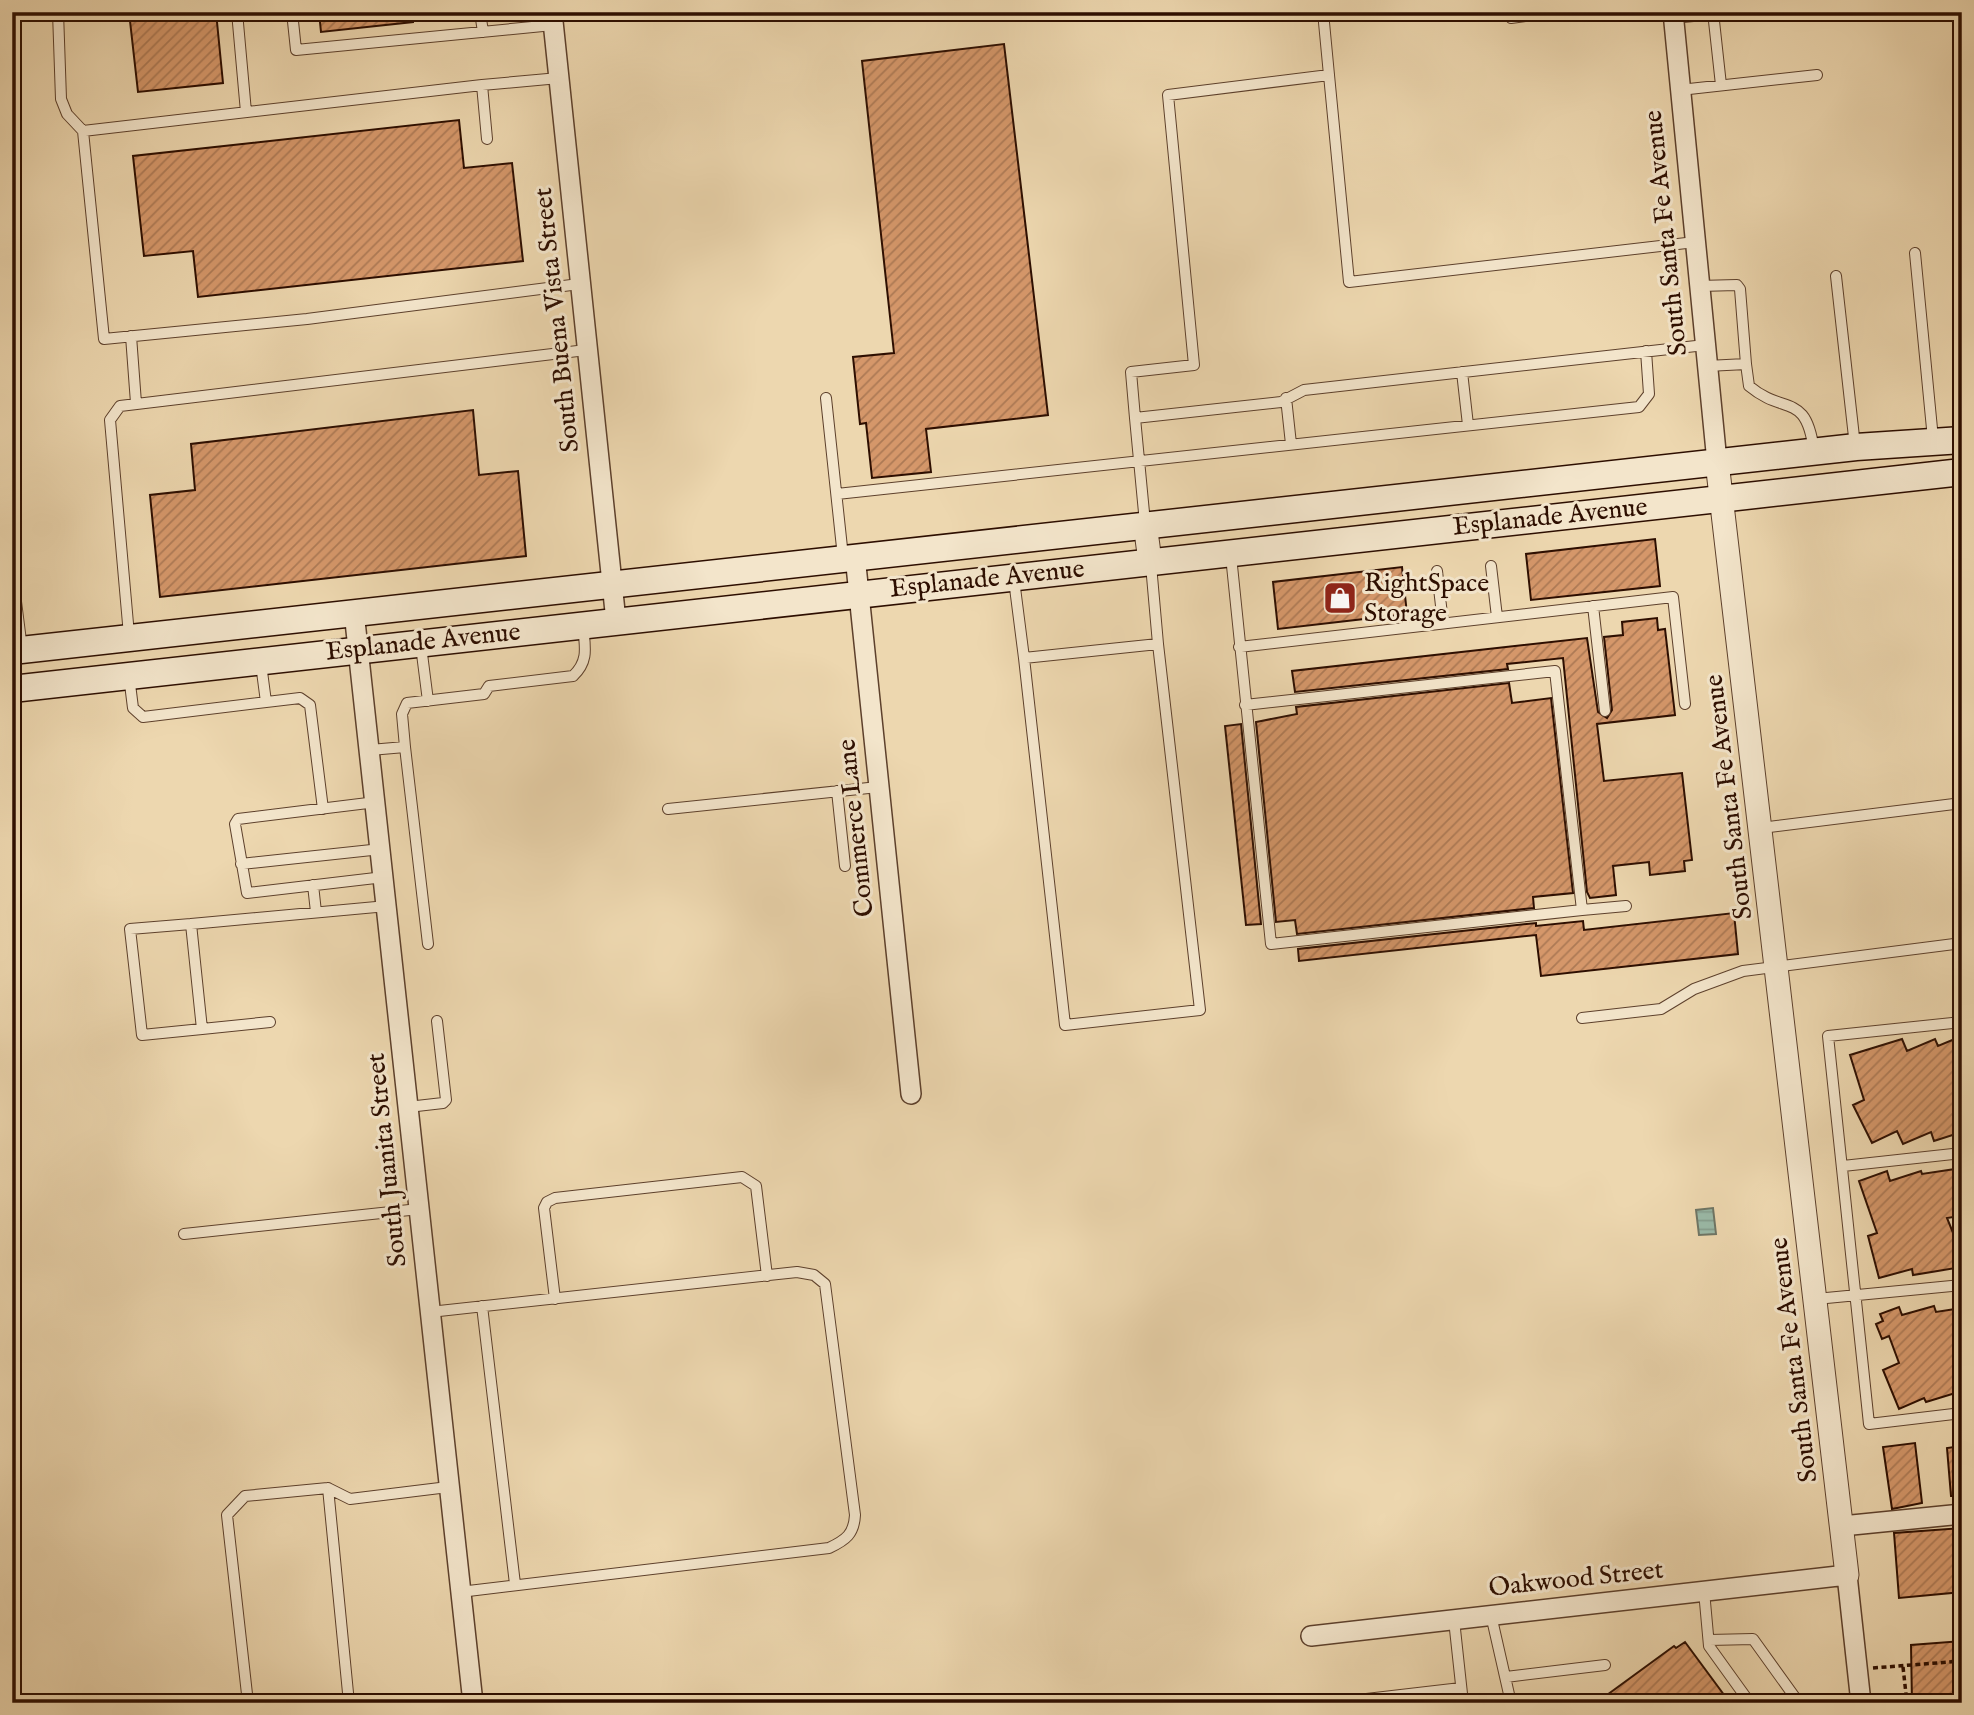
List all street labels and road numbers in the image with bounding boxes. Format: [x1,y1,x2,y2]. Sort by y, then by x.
street label: South Santa Fe Avenue [1637,109,1695,357]
street label: South Buena Vista Street [527,186,587,454]
street label: Esplanade Avenue [1451,490,1649,544]
street label: Esplanade Avenue [888,552,1086,606]
street label: Esplanade Avenue [324,615,522,669]
street label: South Santa Fe Avenue [1698,672,1760,921]
street label: Commerce Lane [830,737,882,918]
street label: South Juanita Street [359,1051,415,1269]
street label: South Santa Fe Avenue [1763,1235,1825,1484]
street label: Oakwood Street [1487,1553,1665,1605]

